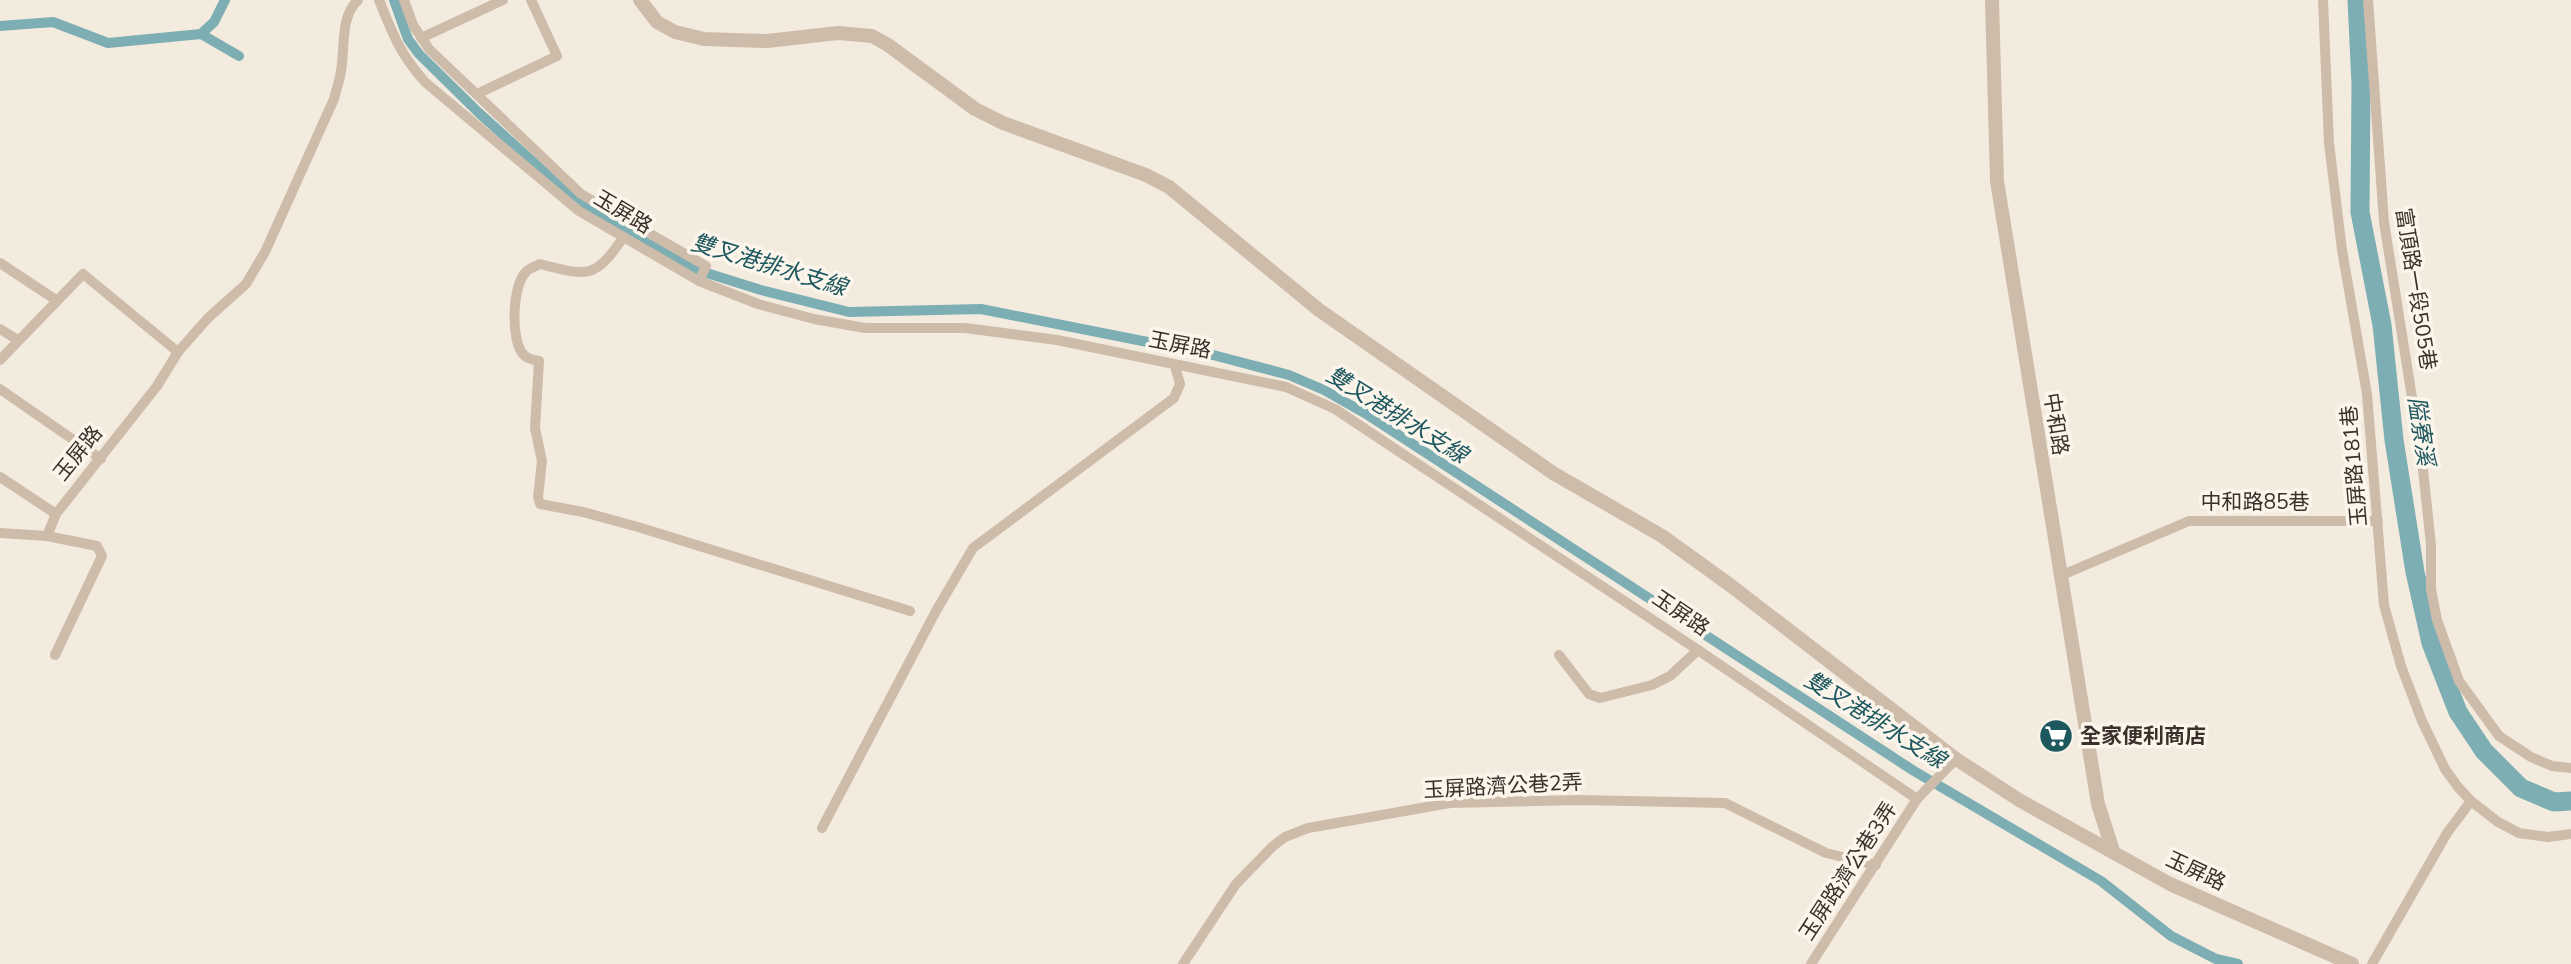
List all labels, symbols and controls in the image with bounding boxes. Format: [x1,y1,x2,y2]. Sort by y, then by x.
street label: 玉屏路 [589,184,657,240]
street label: 富頂路一段505巷 [2389,206,2443,372]
water label: 雙叉港排水支線 [687,227,853,304]
street label: 玉屏路 [1146,325,1214,365]
water label: 雙叉港排水支線 [1321,359,1476,472]
street label: 中和路 [2037,391,2075,457]
water label: 隘寮溪 [2401,395,2442,470]
street label: 玉屏路181巷 [2335,404,2373,528]
street label: 玉屏路 [47,420,109,486]
street label: 中和路85巷 [2200,488,2310,516]
street label: 玉屏路 [1647,584,1715,642]
water label: 雙叉港排水支線 [1799,664,1954,777]
supermarket icon: 全家便利商店 [2037,717,2075,755]
place label: 全家便利商店 [2080,722,2206,750]
street label: 玉屏路濟公巷2弄 [1423,768,1583,804]
street label: 玉屏路濟公巷3弄 [1793,796,1903,946]
street label: 玉屏路 [2162,845,2230,897]

